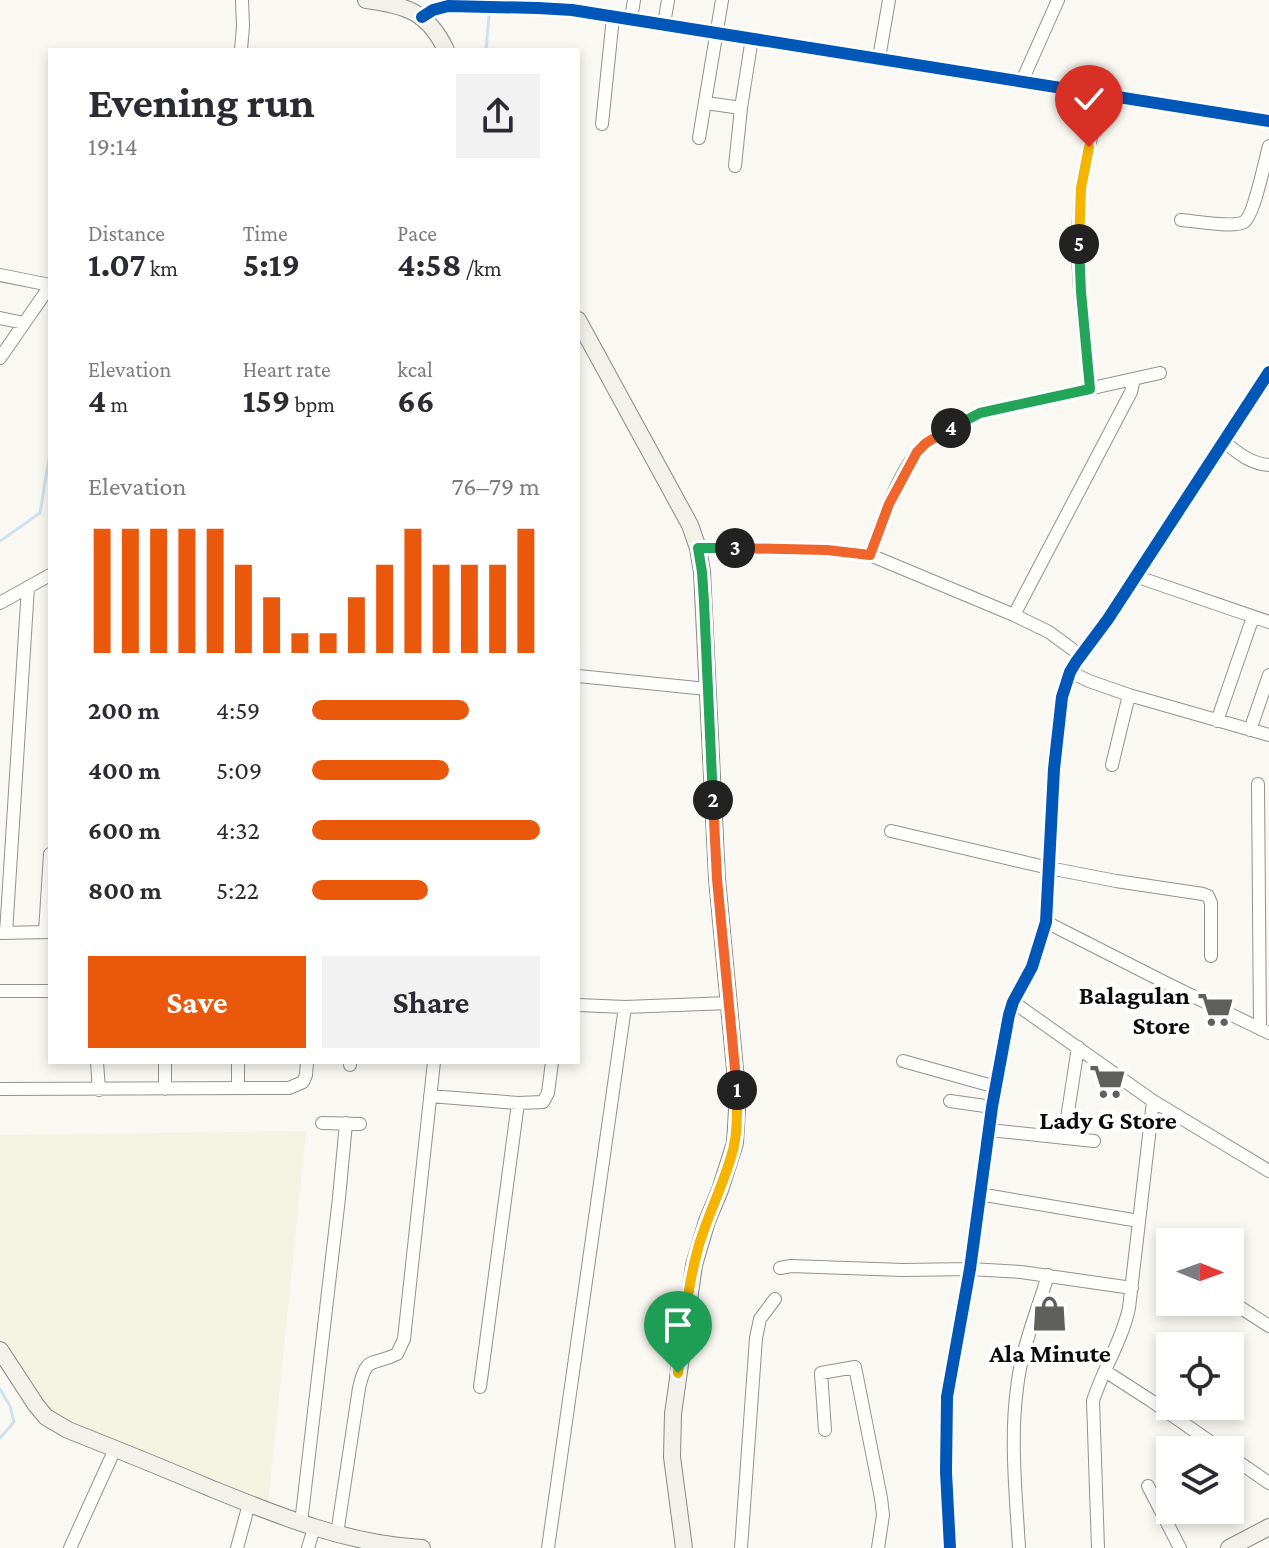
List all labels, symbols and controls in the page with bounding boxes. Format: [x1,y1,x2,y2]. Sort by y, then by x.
pin [1055,65,1123,147]
button: share [456,74,540,158]
icon: check [1067,77,1111,121]
text: Evening run [88,78,315,126]
text: 19:14 [88,132,138,161]
text: Distance [88,221,165,246]
text: Time [243,221,288,246]
text: Pace [397,221,437,246]
pin: 5 [1059,224,1099,264]
text: 5 [1074,231,1084,256]
text: 1.07 [88,246,146,283]
text: 5:19 [243,246,300,283]
text: 4:58 [397,246,462,283]
text: km [146,256,178,281]
text: /km [462,256,502,281]
text: Elevation [88,357,171,382]
text: Heart rate [243,357,331,382]
text: kcal [397,357,433,382]
text: 4 [88,382,106,419]
text: 159 [243,382,290,419]
text: 66 [397,382,434,419]
text: m [106,392,128,417]
text: bpm [290,392,335,417]
pin: 4 [931,408,971,448]
text: 4 [945,415,957,440]
text: Elevation [88,472,186,501]
text: 76–79 m [451,472,540,501]
pin: 3 [715,528,755,568]
text: 3 [730,535,740,560]
text: 200 m [88,696,160,725]
text: 4:59 [216,696,260,725]
text: 400 m [88,756,161,785]
text: 5:09 [216,756,262,785]
pin: 2 [693,780,733,820]
text: 2 [707,787,719,812]
text: 600 m [88,816,161,845]
text: 4:32 [216,816,260,845]
text: 800 m [88,876,162,905]
text: 5:22 [216,876,259,905]
button: Save [88,956,306,1048]
button: Share [322,956,540,1048]
place label: Balagulan Store [1079,981,1190,1040]
supermarket icon: Balagulan Store [1197,991,1235,1029]
supermarket icon: Lady G Store [1089,1062,1127,1100]
pin: 1 [717,1070,757,1110]
text: 1 [733,1077,741,1102]
place label: Lady G Store [1039,1106,1177,1135]
north arrow [1156,1228,1244,1316]
map controls [1156,1228,1244,1524]
pin [644,1291,712,1373]
shop icon: Ala Minute [1031,1295,1069,1333]
icon: arrive [656,1303,700,1347]
button: locate [1156,1332,1244,1420]
place label: Ala Minute [988,1339,1111,1368]
button: layers [1156,1436,1244,1524]

